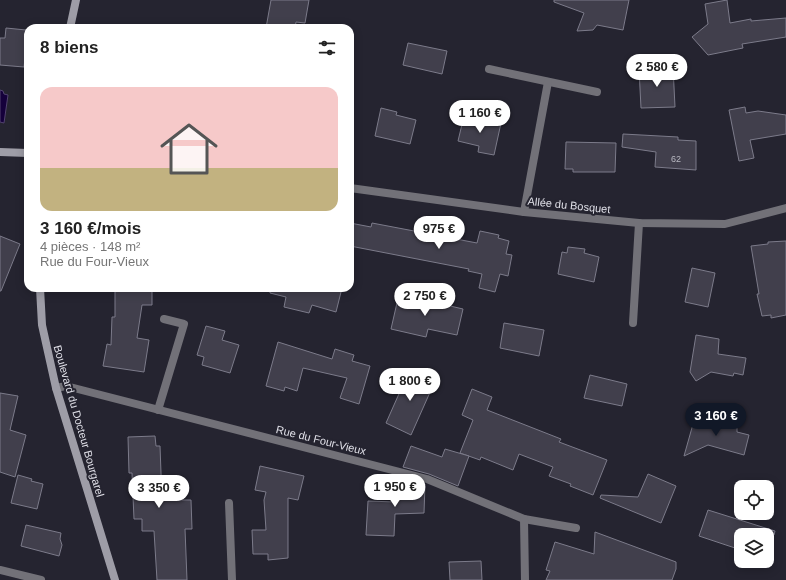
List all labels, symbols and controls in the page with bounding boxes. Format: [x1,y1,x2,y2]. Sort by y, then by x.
icon: filters [316,37,338,59]
text: 8 biens [40,38,99,57]
pin: 2 580 € [620,54,694,88]
text: 2 580 € [635,59,679,74]
pin: 1 160 € [443,100,517,134]
text: 1 160 € [458,105,502,120]
icon: home [153,113,225,185]
house number: 62 [671,154,681,164]
street label: Allée du Bosquet [527,195,611,215]
pin: 975 € [411,216,467,250]
text: 3 160 €/mois [40,219,141,238]
text: 975 € [423,221,455,236]
text: 4 pièces · 148 m² [40,239,140,254]
text: Rue du Four-Vieux [40,254,149,269]
pin: 2 750 € [388,283,462,317]
text: 2 750 € [403,288,447,303]
street label: Boulevard du Docteur Bourgarel [52,344,106,498]
pin: 1 800 € [373,368,447,402]
text: 1 800 € [388,373,432,388]
pin: 3 160 € [679,403,753,437]
text: 3 160 € [694,408,738,423]
street label: Rue du Four-Vieux [275,423,368,457]
pin: 1 950 € [358,474,432,508]
pin: 3 350 € [122,475,196,509]
text: 1 950 € [373,479,417,494]
text: 3 350 € [137,480,181,495]
map controls [734,480,774,568]
button: locate [734,480,774,520]
button: layers [734,528,774,568]

